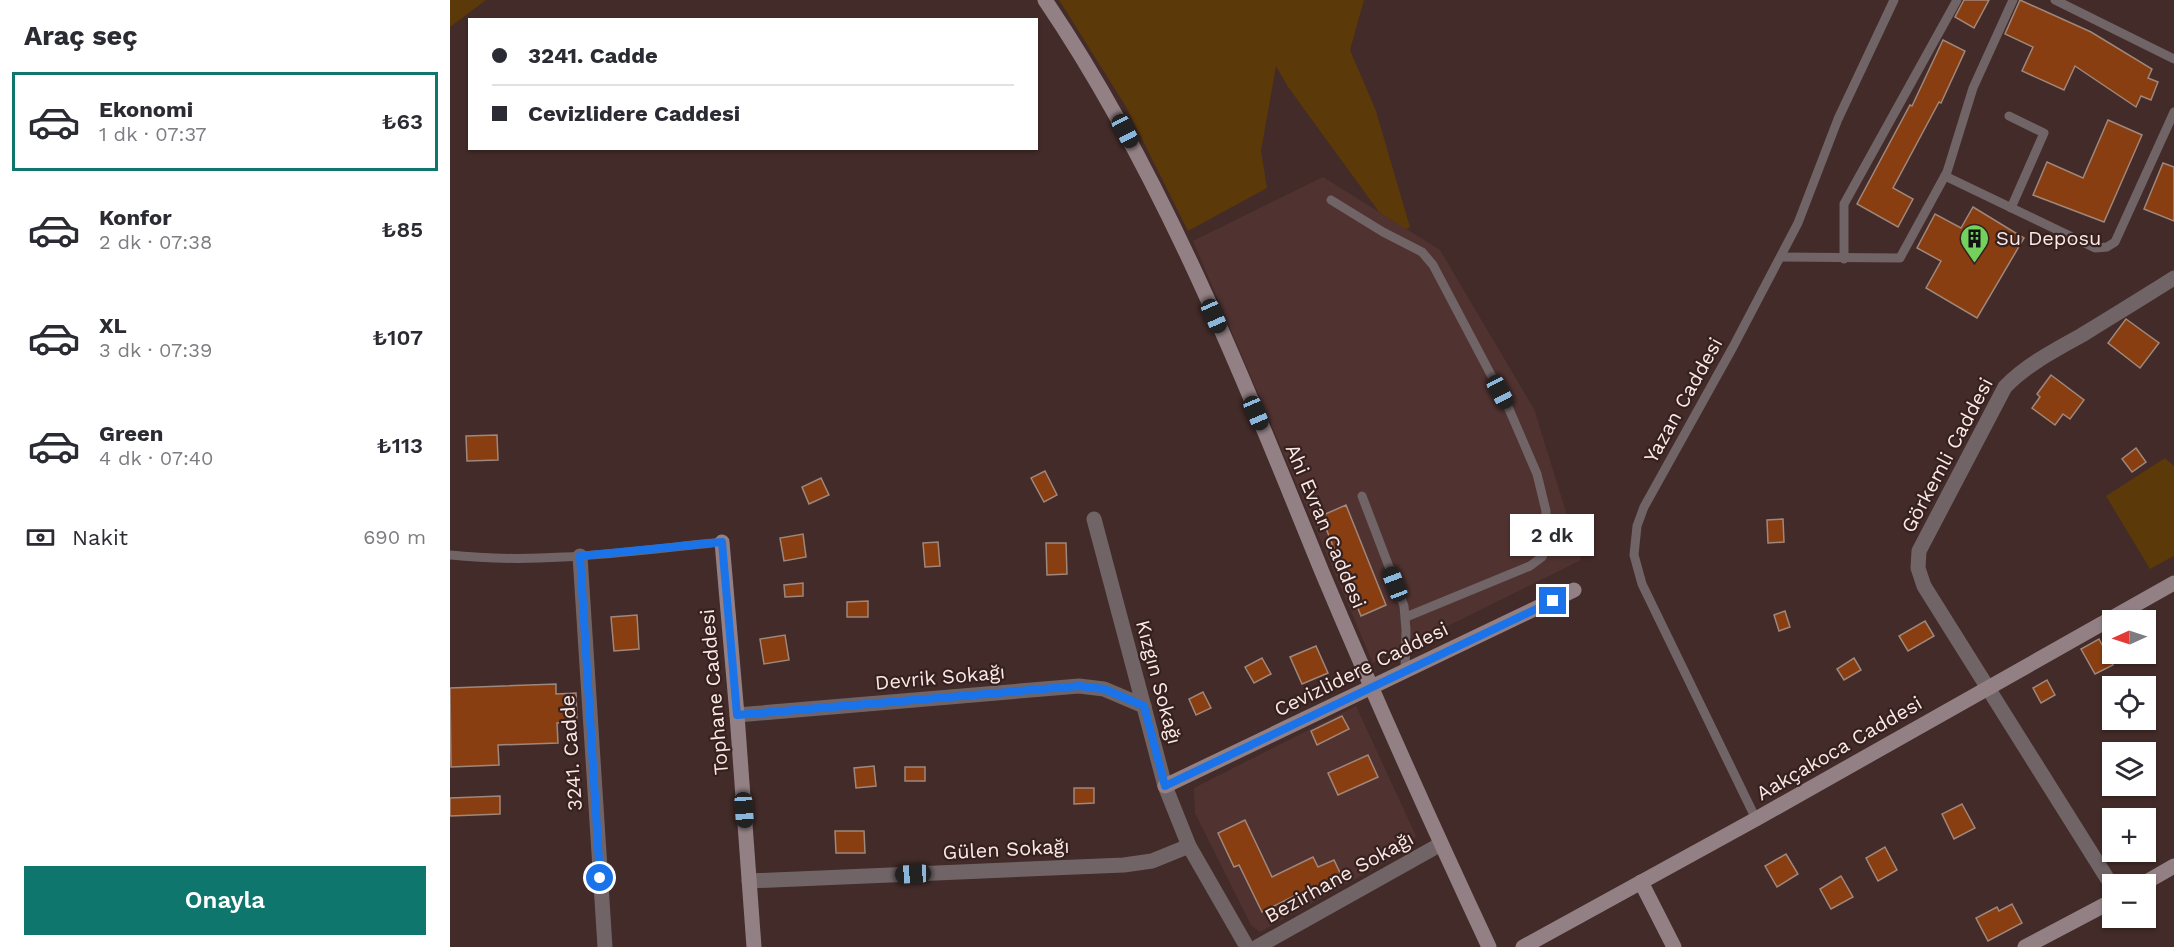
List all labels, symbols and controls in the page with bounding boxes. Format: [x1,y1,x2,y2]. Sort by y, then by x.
text: Araç seç [24,20,138,52]
text: 3241. Cadde [528,43,658,68]
icon: car [27,95,81,149]
text: Ekonomi [99,97,193,122]
text: Cevizlidere Caddesi [528,101,740,126]
text: ₺63 [381,109,423,134]
car [1109,111,1141,151]
text: 1 dk · 07:37 [99,122,206,146]
icon: car [27,203,81,257]
text: Konfor [99,205,172,230]
text: ₺85 [381,217,423,242]
building icon: Su Deposu [1959,222,1991,264]
place label: Su Deposu [1996,226,2101,250]
text: 2 dk · 07:38 [99,230,212,254]
car [1198,296,1230,336]
icon: car [27,311,81,365]
text: XL [99,313,127,338]
text: ₺107 [372,325,423,350]
street label: Yazan Caddesi [1639,333,1727,467]
text: 3 dk · 07:39 [99,338,212,362]
car [1484,372,1516,412]
street label: Görkemli Caddesi [1896,373,1998,537]
car [1241,393,1271,433]
icon: car [27,419,81,473]
text: Green [99,421,163,446]
text: ₺113 [377,433,423,458]
street label: Ahi Evran Caddesi [1281,440,1371,612]
text: 4 dk · 07:40 [99,446,213,470]
callout: 2 dk [1511,514,1595,556]
icon: cash [24,521,57,554]
text: 2 dk [1531,523,1573,547]
text: Nakit [72,525,128,550]
text: 690 m [363,525,426,549]
car [1380,564,1410,604]
route end [1539,587,1566,614]
street label: Tophane Caddesi [695,608,733,776]
north arrow [2102,610,2156,664]
map controls [2102,610,2156,928]
street label: Cevizlidere Caddesi [1270,616,1452,722]
street label: Kızgın Sokağı [1131,617,1187,747]
street label: Devrik Sokağı [874,659,1006,695]
button: locate [2102,676,2156,730]
street label: Aakçakoca Caddesi [1752,691,1926,805]
street label: 3241. Cadde [555,694,587,812]
button: layers [2102,742,2156,796]
car [734,791,754,829]
button: + [2102,808,2156,862]
street label: Bezirhane Sokağı [1260,826,1418,928]
street label: Gülen Sokağı [942,834,1070,864]
route start [586,864,613,891]
car [895,864,931,884]
button: Onayla [24,866,426,935]
button: − [2102,874,2156,928]

